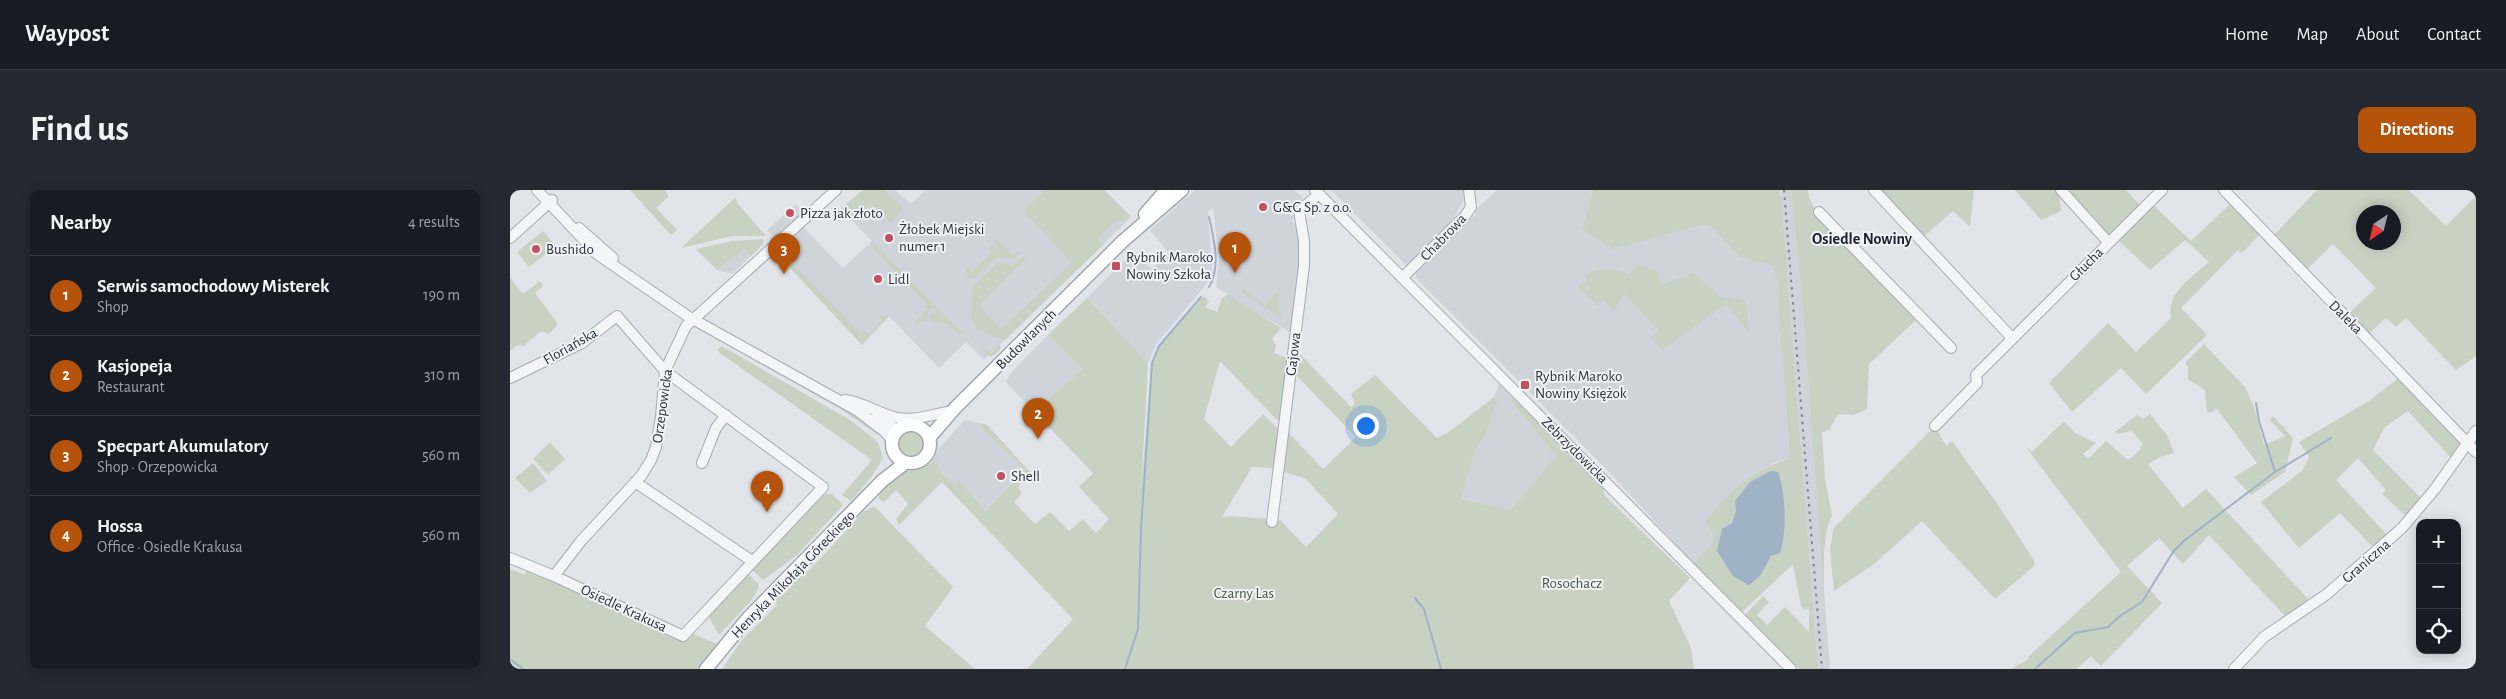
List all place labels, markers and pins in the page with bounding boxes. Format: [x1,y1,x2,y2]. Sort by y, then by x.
place label: G&G Sp. z o.o. [1273,200,1352,215]
marker: G&G Sp. z o.o. [1257,201,1269,213]
place label: Pizza jak złoto [800,206,883,221]
marker: Pizza jak złoto [784,207,796,219]
place label: Żłobek Miejski numer 1 [899,220,985,254]
marker: Żłobek Miejski numer 1 [883,232,895,244]
pin: 1 [1219,232,1251,273]
pin: 3 [768,233,800,274]
place label: Bushido [546,242,594,257]
marker: Bushido [530,243,542,255]
place label: Rybnik Maroko Nowiny Szkoła [1126,250,1213,282]
marker: Rybnik Maroko Nowiny Szkoła [1110,260,1122,272]
place label: Lidl [888,272,909,287]
marker: Lidl [872,273,884,285]
place label: Rybnik Maroko Nowiny Księżok [1535,369,1627,401]
marker: Rybnik Maroko Nowiny Księżok [1519,379,1531,391]
pin: 2 [1022,398,1054,439]
place label: Shell [1011,469,1040,484]
marker: Shell [995,470,1007,482]
pin: 4 [751,471,783,512]

